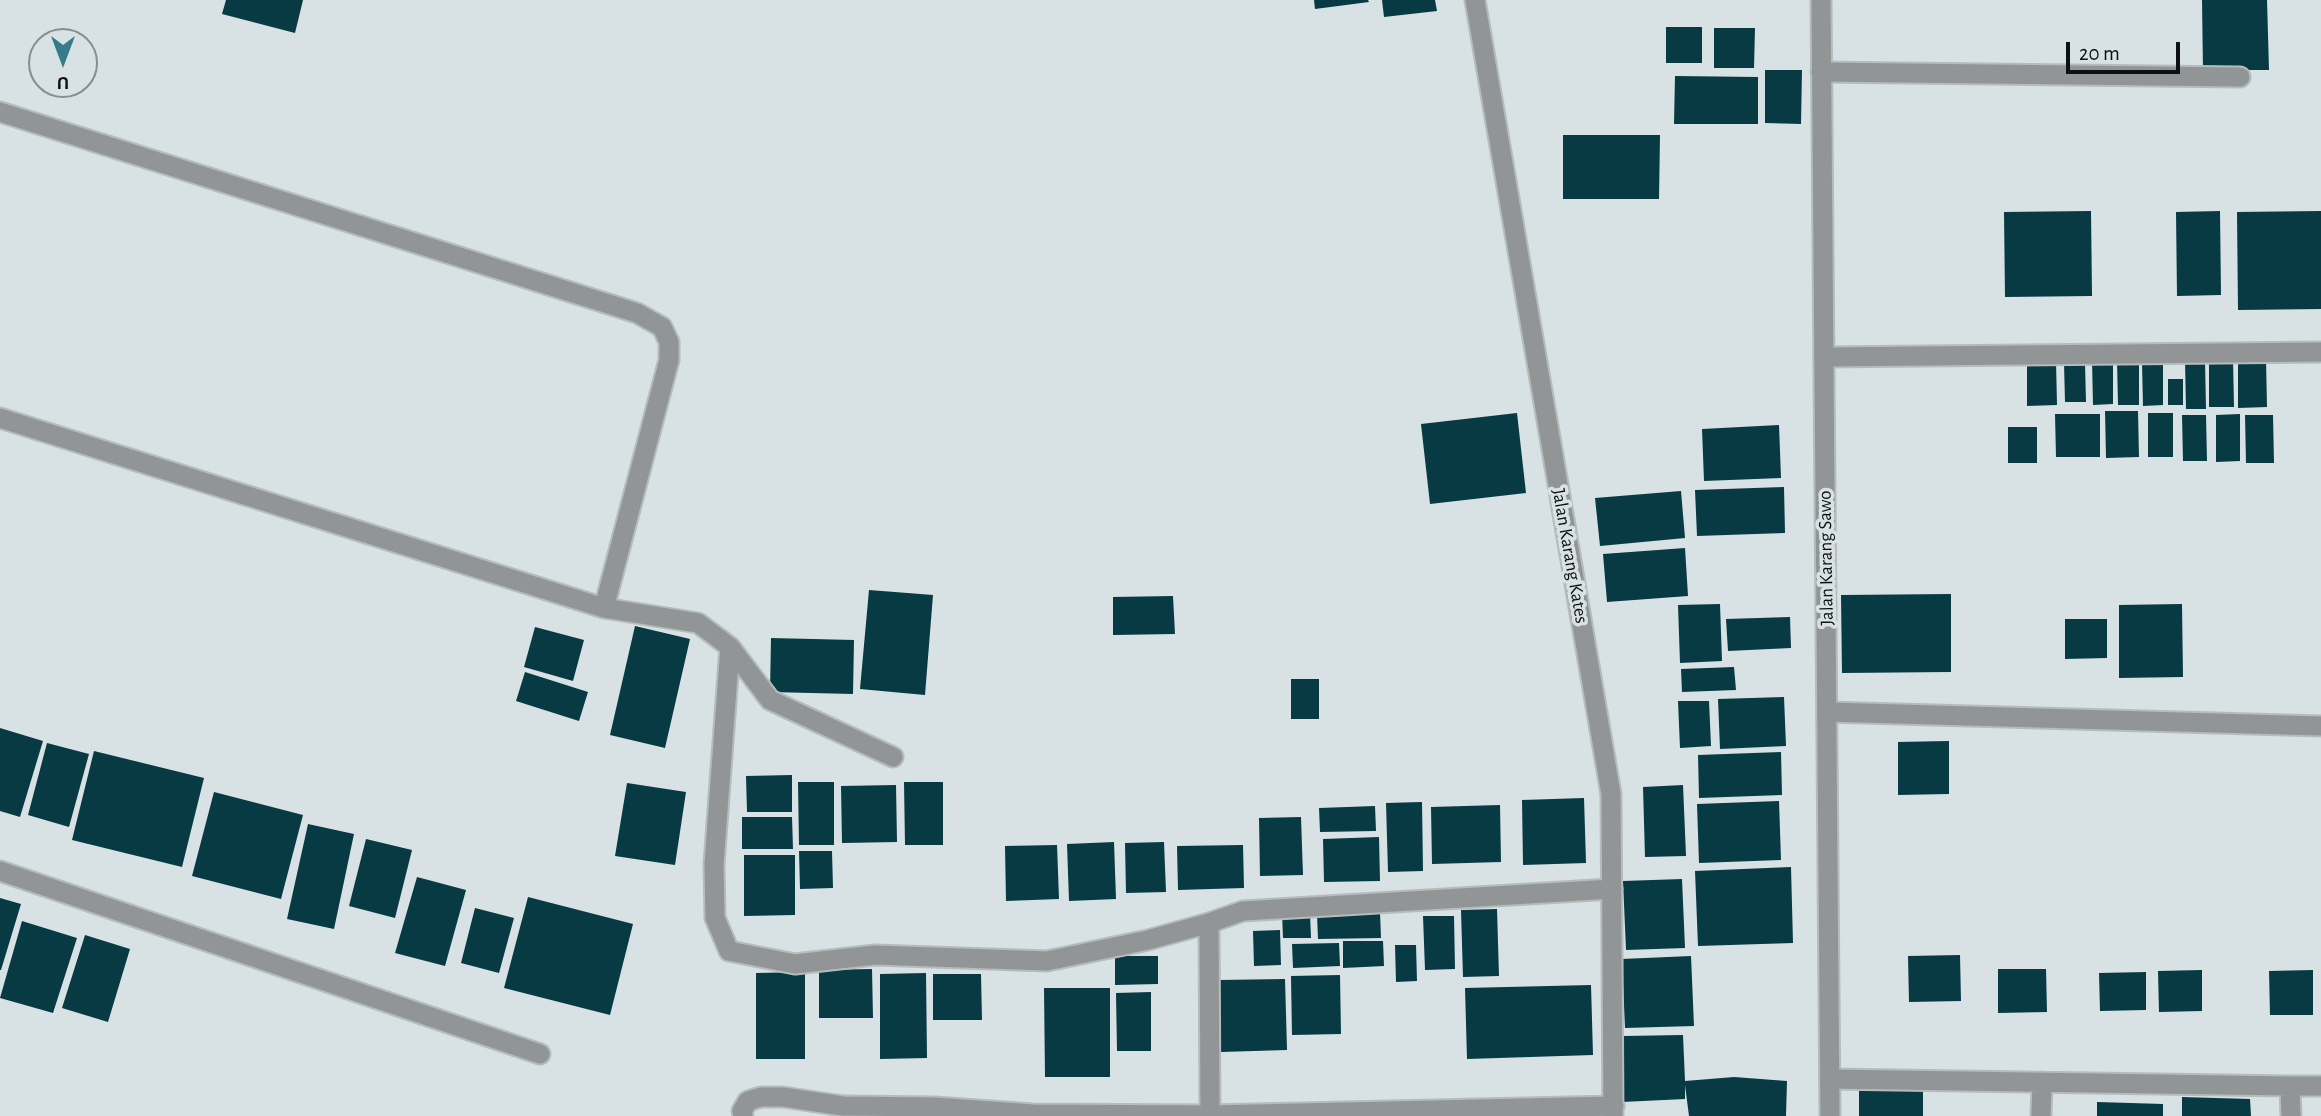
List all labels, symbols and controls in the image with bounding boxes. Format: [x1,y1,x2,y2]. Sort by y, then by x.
north arrow [28,28,98,98]
scale bar [2069,28,2183,72]
text: 20 m [2079,43,2120,64]
text: U [57,73,69,92]
street label: Jalan Karang Kates [1547,487,1593,625]
street label: Jalan Karang Sawo [1813,490,1839,626]

